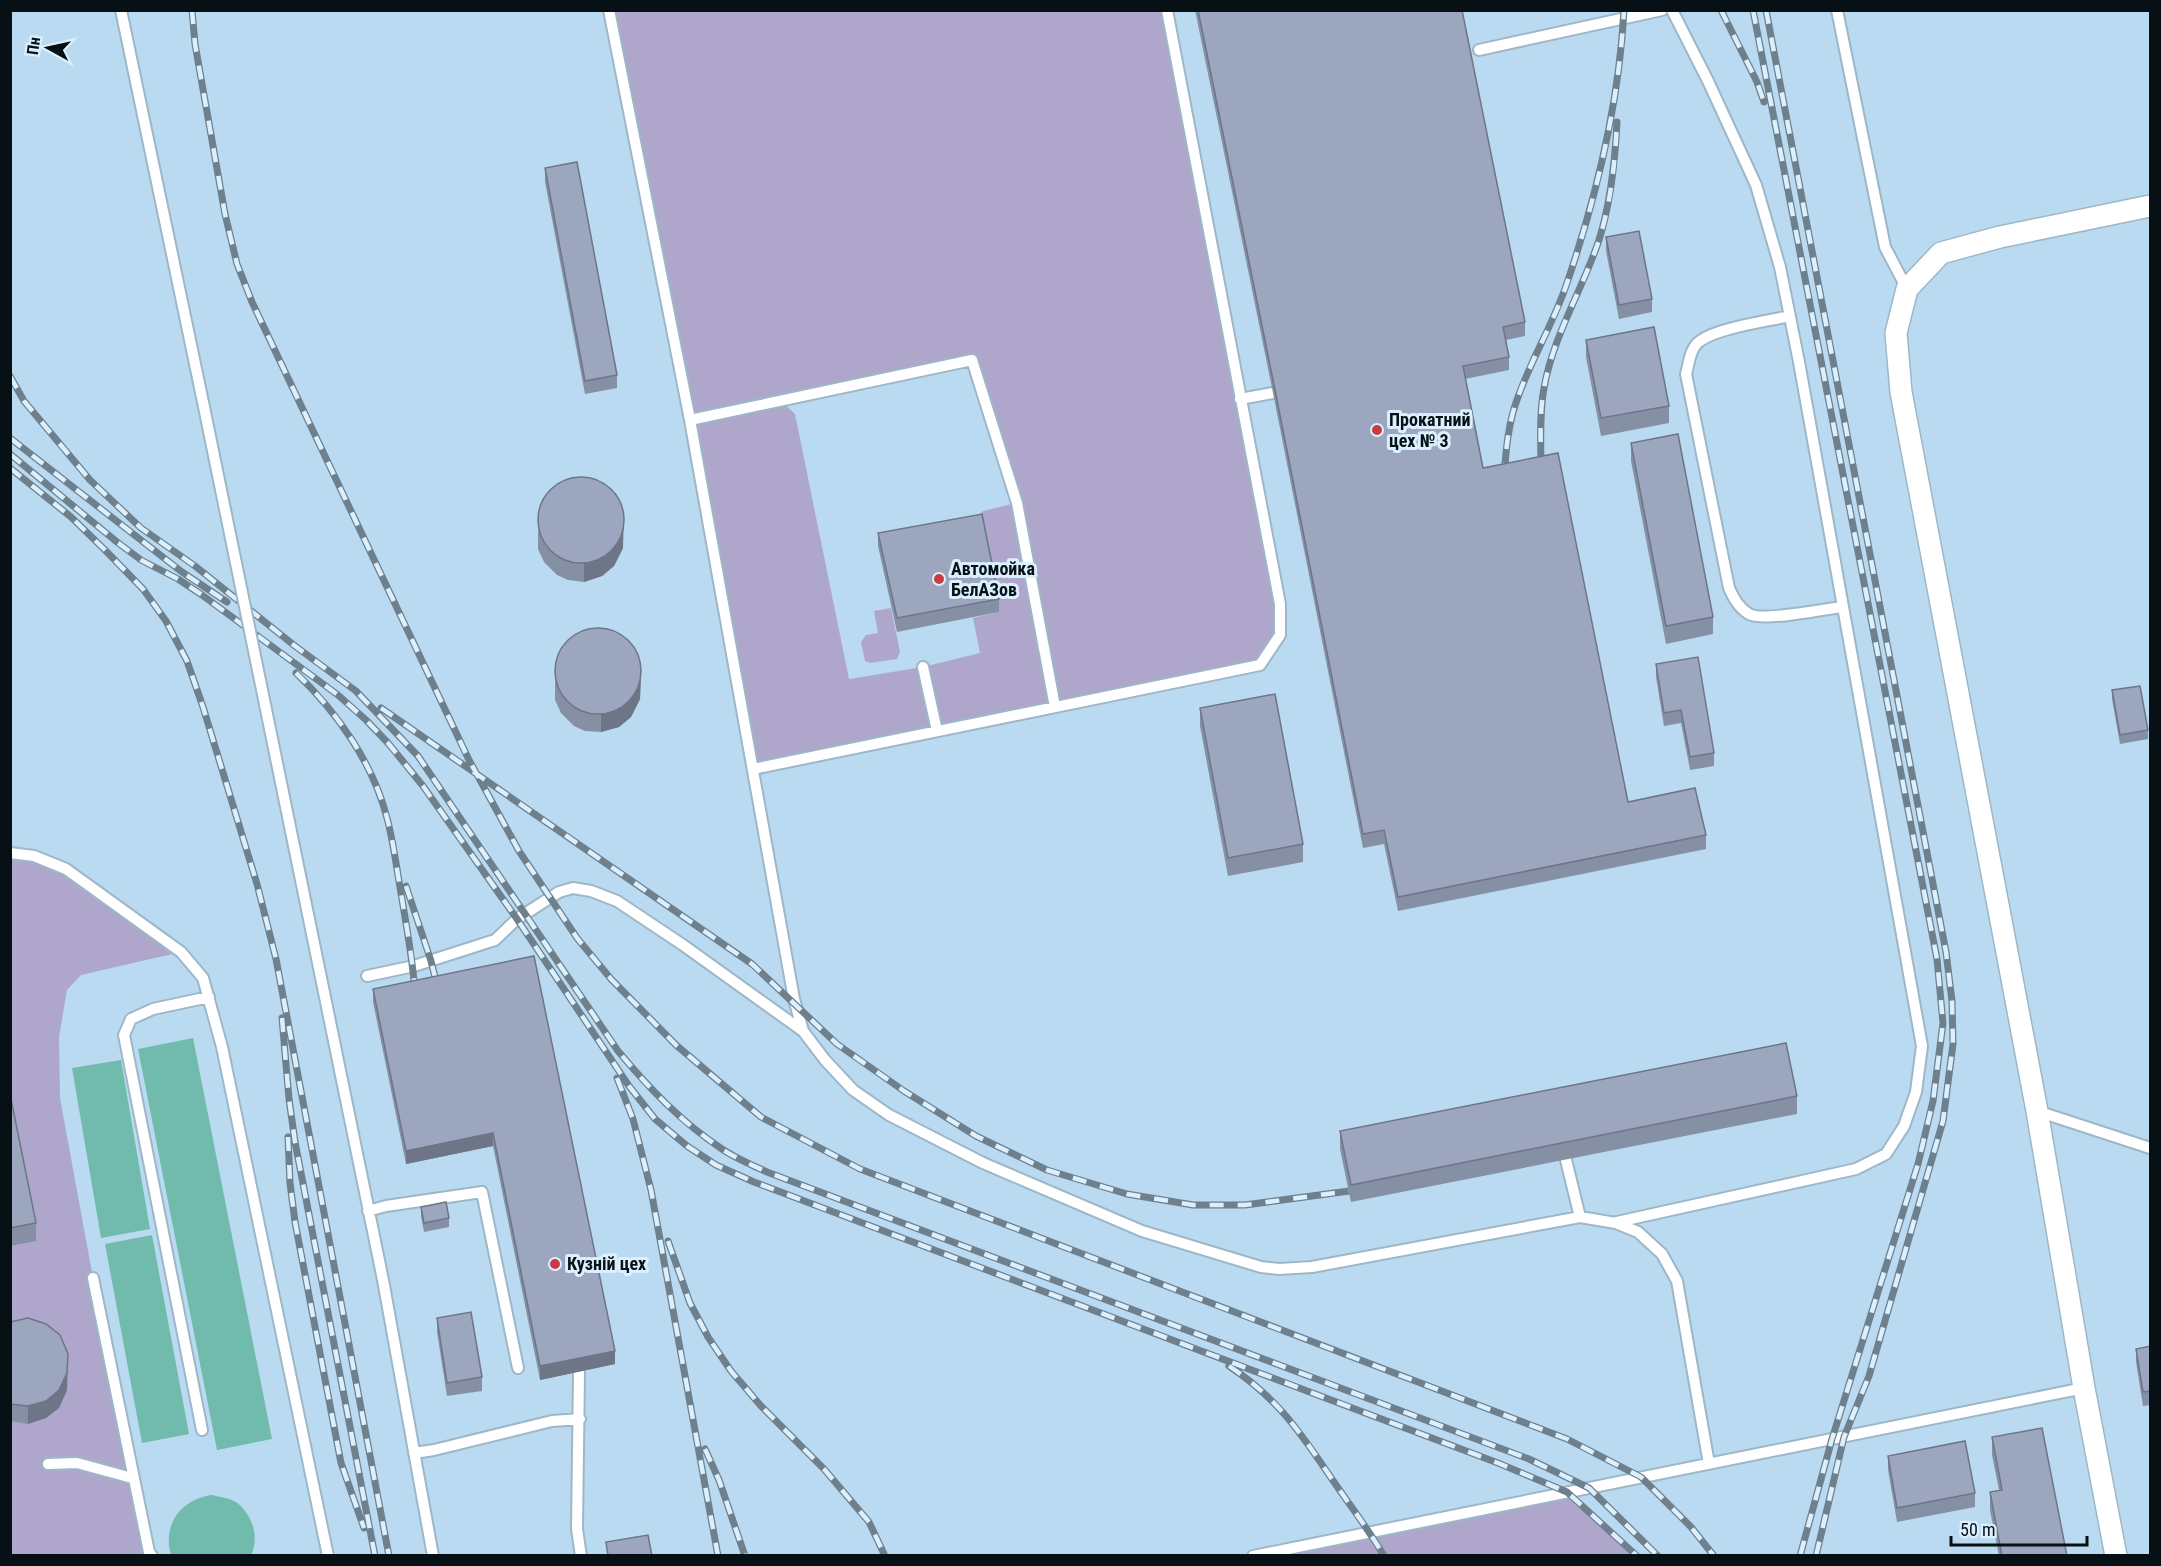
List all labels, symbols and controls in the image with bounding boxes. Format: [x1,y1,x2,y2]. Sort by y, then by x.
north arrow [18,18,78,78]
text: Пн [23,36,44,56]
place label: Прокатний цех № 3 [1389,409,1471,451]
marker: Прокатний цех № 3 [1370,423,1384,437]
place label: Автомойка БелАЗов [951,558,1035,600]
marker: Автомойка БелАЗов [932,572,946,586]
place label: Кузній цех [567,1253,646,1274]
marker: Кузній цех [548,1257,562,1271]
scale bar [1951,1509,2088,1547]
text: 50 m [1960,1519,1995,1540]

